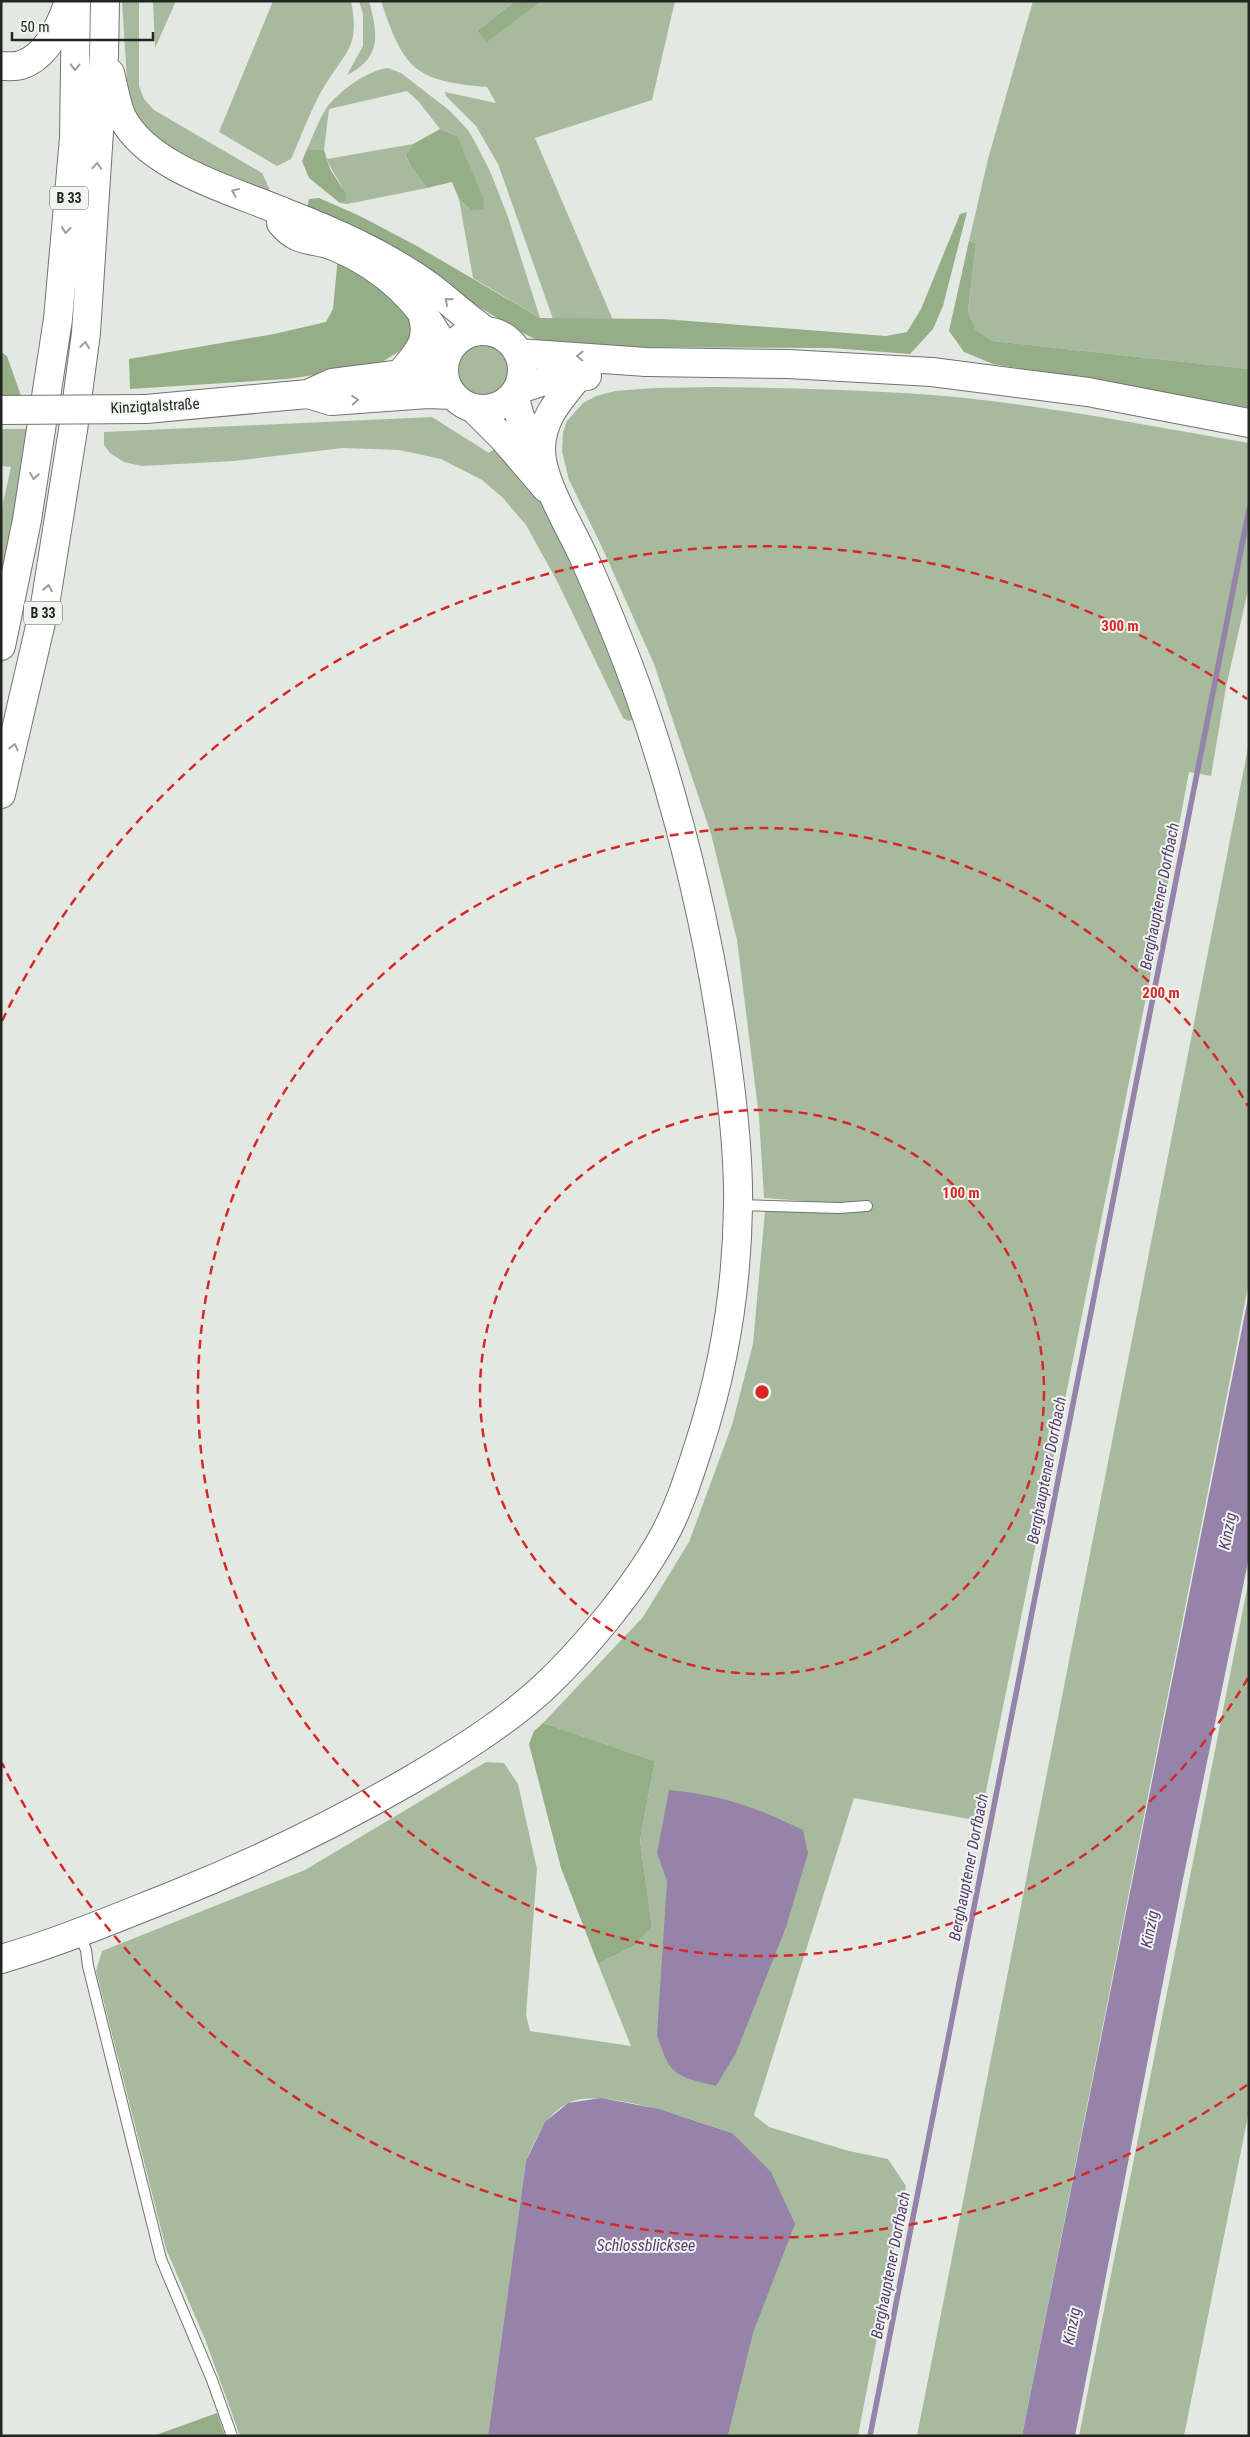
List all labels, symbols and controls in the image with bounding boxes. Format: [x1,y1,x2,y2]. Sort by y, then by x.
scale bar [12,10,154,42]
text: 50 m [20,18,50,36]
one-way arrow [70,64,80,72]
one-way arrow [92,161,103,169]
road number: B 33 [50,187,88,210]
one-way arrow [231,188,240,199]
one-way arrow [61,226,72,234]
one-way arrow [444,298,453,307]
one-way arrow [79,341,89,350]
one-way arrow [576,351,584,362]
one-way arrow [352,394,360,405]
street label: Kinzigtalstraße [110,395,200,417]
one-way arrow [29,473,40,481]
one-way arrow [42,584,52,592]
road number: B 33 [24,602,62,624]
text: 300 m [1101,617,1139,635]
one-way arrow [8,742,19,751]
water label: Berghauptener Dorfbach [1136,821,1183,971]
text: 200 m [1142,984,1180,1002]
text: 100 m [942,1184,980,1202]
centre of rings [753,1383,771,1401]
water label: Berghauptener Dorfbach [1023,1395,1070,1545]
water label: Kinzig [1215,1511,1240,1551]
water label: Berghauptener Dorfbach [945,1792,992,1942]
water label: Kinzig [1137,1909,1162,1949]
water label: Berghauptener Dorfbach [867,2190,914,2340]
water label: Schlossblicksee [597,2236,695,2255]
water label: Kinzig [1059,2306,1084,2346]

